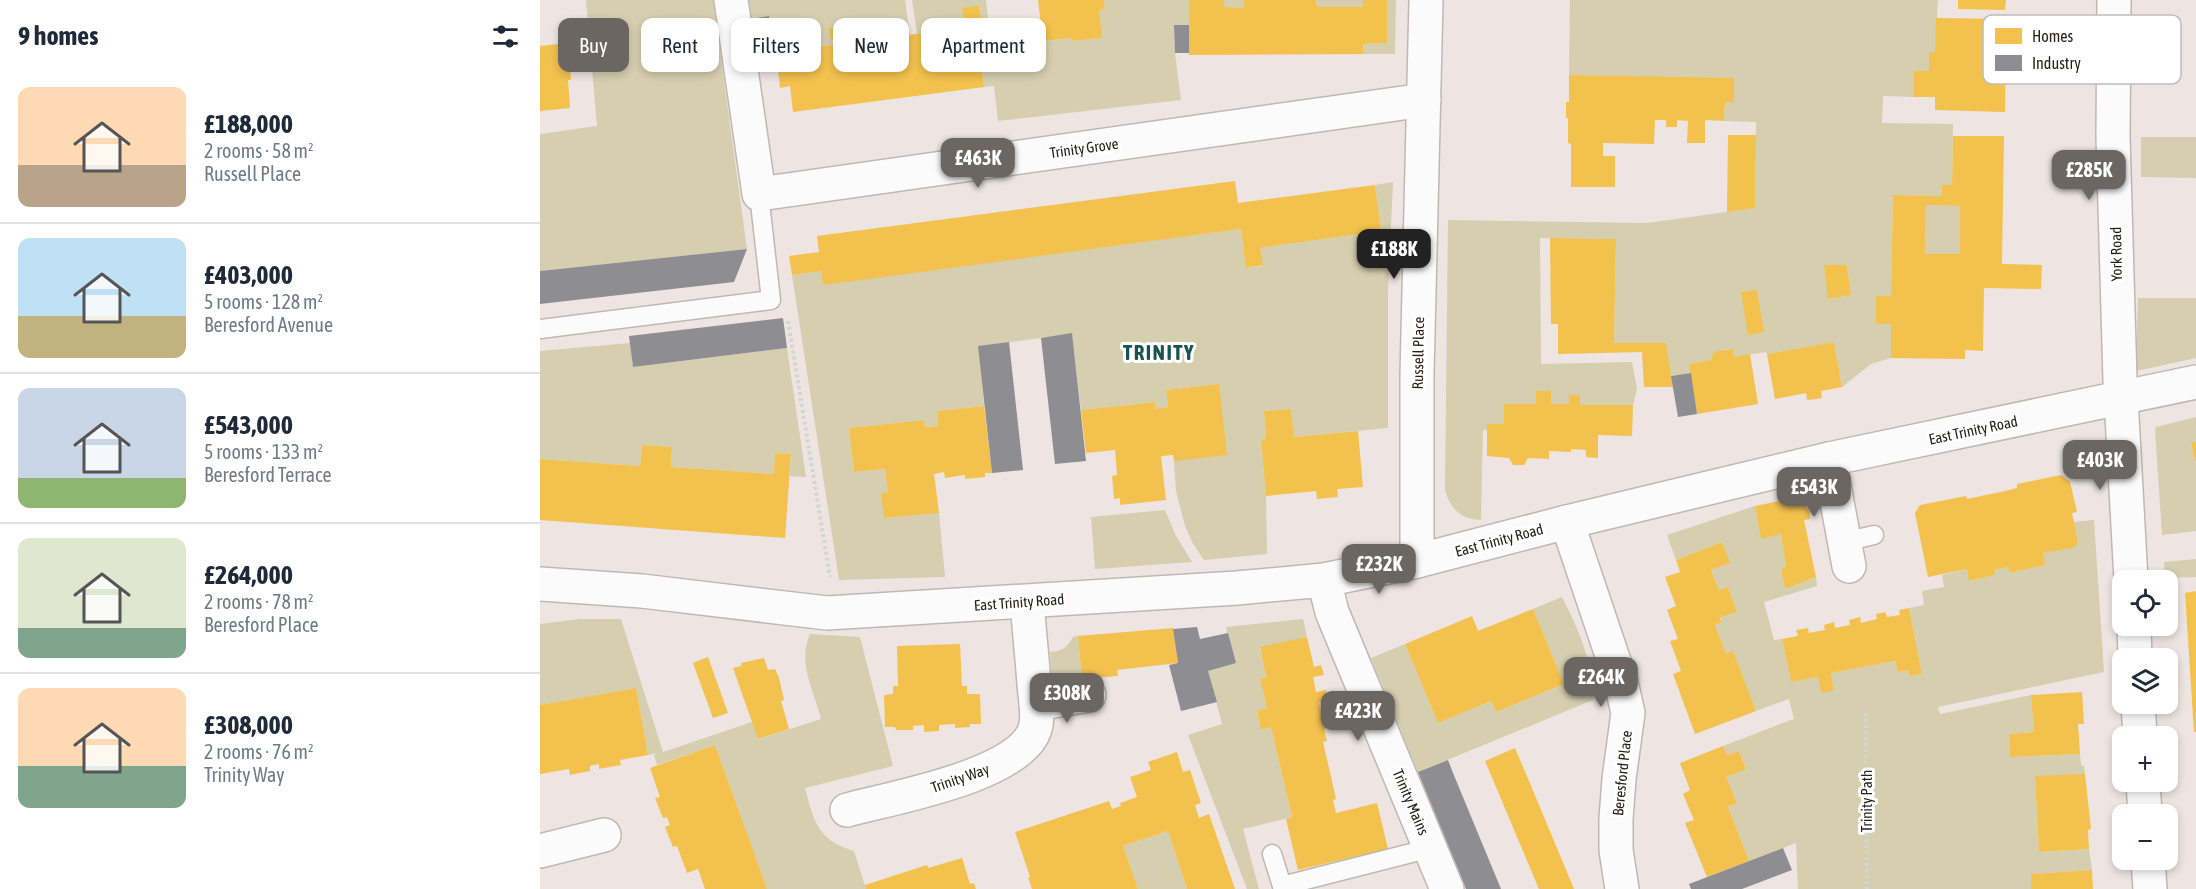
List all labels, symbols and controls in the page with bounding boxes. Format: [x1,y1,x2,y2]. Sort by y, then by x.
legend [1983,15,2181,84]
chip: Buy [558,18,629,72]
chip: Rent [641,18,719,72]
chip: Filters [731,18,821,72]
chip: New [833,18,909,72]
chip: Apartment [921,18,1046,72]
icon: filters [489,20,522,53]
text: 9 homes [18,21,98,51]
text: Homes [2032,27,2074,45]
text: Industry [2032,54,2081,73]
text: £188,000 [204,109,293,139]
icon: home [66,111,138,183]
street label: Trinity Grove [1049,135,1120,161]
pin: £463K [936,138,1020,189]
text: 2 rooms · 58 m² [204,139,314,162]
text: £463K [955,146,1001,169]
pin: £285K [2047,150,2131,201]
text: £285K [2066,158,2112,181]
text: Russell Place [204,162,301,185]
street label: York Road [2107,227,2125,281]
pin: £188K [1352,229,1436,280]
text: £188K [1371,237,1417,260]
text: £403,000 [204,260,293,290]
icon: home [66,262,138,334]
text: 5 rooms · 128 m² [204,290,323,313]
text: Beresford Avenue [204,313,333,336]
street label: Russell Place [1409,316,1427,390]
district label: TRINITY [1123,340,1195,364]
text: £543,000 [204,410,293,440]
icon: home [66,412,138,484]
street label: East Trinity Road [1927,412,2019,448]
text: 5 rooms · 133 m² [204,440,323,463]
pin: £403K [2058,440,2142,491]
text: £403K [2077,448,2123,471]
text: Beresford Terrace [204,463,331,486]
pin: £543K [1772,467,1856,518]
text: £543K [1791,475,1837,498]
street label: East Trinity Road [1453,520,1545,560]
pin: £232K [1337,544,1421,595]
text: £232K [1356,552,1402,575]
text: £264,000 [204,560,293,590]
icon: home [66,562,138,634]
map controls [2112,570,2178,870]
button: locate [2112,570,2178,636]
text: 2 rooms · 78 m² [204,590,314,613]
street label: East Trinity Road [973,590,1065,614]
text: Beresford Place [204,613,319,636]
button: layers [2112,648,2178,714]
pin: £264K [1559,657,1643,708]
text: £264K [1578,665,1624,688]
pin: £308K [1025,673,1109,724]
text: £308K [1044,681,1090,704]
pin: £423K [1316,691,1400,742]
text: £423K [1335,699,1381,722]
text: £308,000 [204,710,293,740]
icon: home [66,712,138,784]
button: + [2112,726,2178,792]
street label: Beresford Place [1609,729,1635,817]
text: 2 rooms · 76 m² [204,740,314,763]
street label: Trinity Way [929,760,991,796]
text: Trinity Way [204,763,285,786]
street label: Trinity Mains [1390,767,1432,837]
street label: Trinity Path [1858,770,1875,832]
button: − [2112,804,2178,870]

